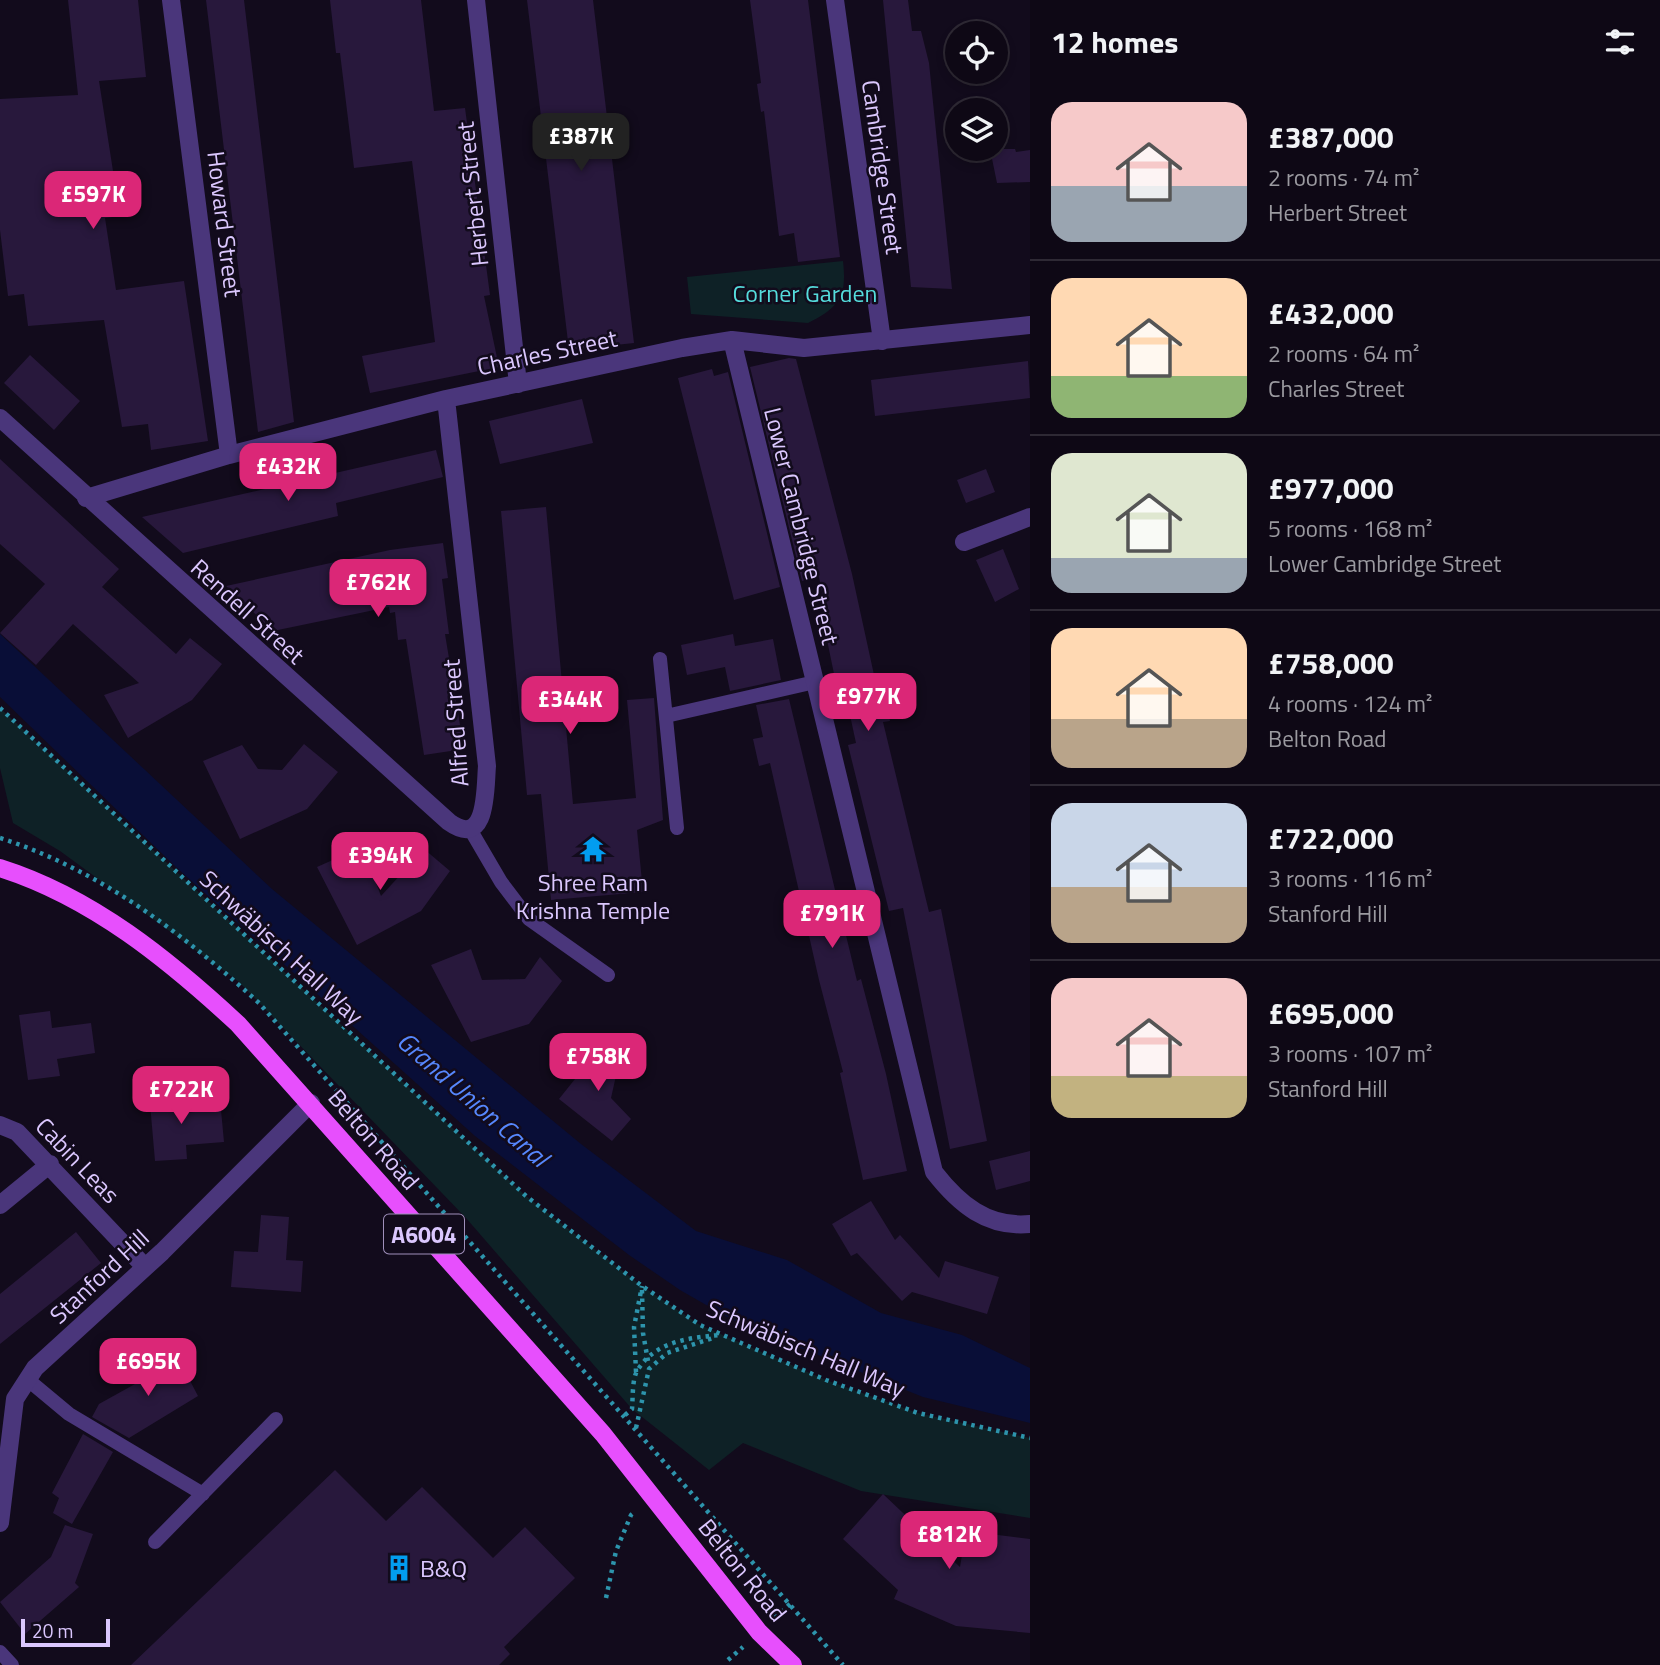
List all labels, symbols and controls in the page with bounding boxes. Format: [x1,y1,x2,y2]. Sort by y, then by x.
text: 12 homes [1051,19,1178,65]
map controls [945,21,1008,161]
button: locate [945,21,1008,84]
icon: filters [1601,23,1639,61]
street label: Cambridge Street [853,78,913,257]
button: layers [945,98,1008,161]
pin: £387K [532,114,630,173]
text: £387,000 [1268,114,1394,160]
text: £387K [548,118,614,153]
street label: Herbert Street [446,119,497,268]
icon: home [1107,130,1191,214]
street label: Howard Street [198,149,252,300]
text: 2 rooms · 74 m² [1268,160,1419,195]
pin: £597K [44,172,142,231]
text: £597K [60,176,126,211]
text: Herbert Street [1268,195,1407,230]
park label: Corner Garden [733,275,877,311]
text: £432,000 [1268,290,1394,336]
icon: home [1107,306,1191,390]
street label: Charles Street [474,319,621,384]
text: 2 rooms · 64 m² [1268,336,1419,371]
text: Charles Street [1268,371,1404,406]
street label: Lower Cambridge Street [755,404,849,649]
pin: £432K [239,444,337,503]
text: £432K [255,448,321,483]
text: £977,000 [1268,465,1394,511]
icon: home [1107,481,1191,565]
text: 5 rooms · 168 m² [1268,511,1432,546]
text: Lower Cambridge Street [1268,546,1501,581]
street label: Rendell Street [183,550,313,672]
pin: £762K [329,560,427,619]
text: £762K [345,564,411,599]
text: £758,000 [1268,640,1394,686]
icon: home [1107,656,1191,740]
street label: Alfred Street [433,657,477,788]
pin: £977K [819,674,917,733]
pin: £344K [521,676,619,736]
text: £977K [835,678,901,713]
text: £344K [537,681,603,716]
text: 4 rooms · 124 m² [1268,686,1432,721]
text: Belton Road [1268,721,1387,756]
text: £722,000 [1268,815,1394,861]
icon: home [1107,831,1191,915]
pin: £394K [331,832,429,892]
temple icon: Shree Ram Krishna Temple [578,834,608,864]
text: £394K [347,837,413,872]
street label: Schwäbisch Hall Way [192,861,372,1033]
text: 3 rooms · 116 m² [1268,861,1432,896]
place label: Shree Ram Krishna Temple [516,864,670,928]
pin: £791K [783,890,881,950]
text: £791K [799,895,865,930]
text: Stanford Hill [1268,896,1388,931]
text: £695,000 [1268,990,1394,1036]
icon: home [1107,1006,1191,1090]
water label: Grand Union Canal [389,1022,560,1178]
pin: £758K [549,1034,647,1093]
text: 3 rooms · 107 m² [1268,1036,1432,1071]
text: £758K [565,1038,631,1073]
pin: £722K [132,1066,230,1126]
text: £722K [148,1071,214,1106]
text: Stanford Hill [1268,1071,1388,1106]
street label: Belton Road [320,1081,428,1197]
street label: Cabin Leas [28,1109,128,1211]
road number: A6004 [384,1214,464,1254]
street label: Stanford Hill [41,1220,157,1332]
street label: Schwäbisch Hall Way [701,1290,911,1406]
pin: £695K [99,1338,197,1398]
text: £695K [115,1343,181,1378]
street label: Belton Road [690,1511,796,1629]
pin: £812K [900,1512,998,1571]
text: £812K [916,1516,982,1551]
place label: B&Q [420,1550,467,1586]
building icon: B&Q [384,1553,414,1583]
scale bar [21,1616,110,1648]
text: 20 m [32,1616,73,1645]

